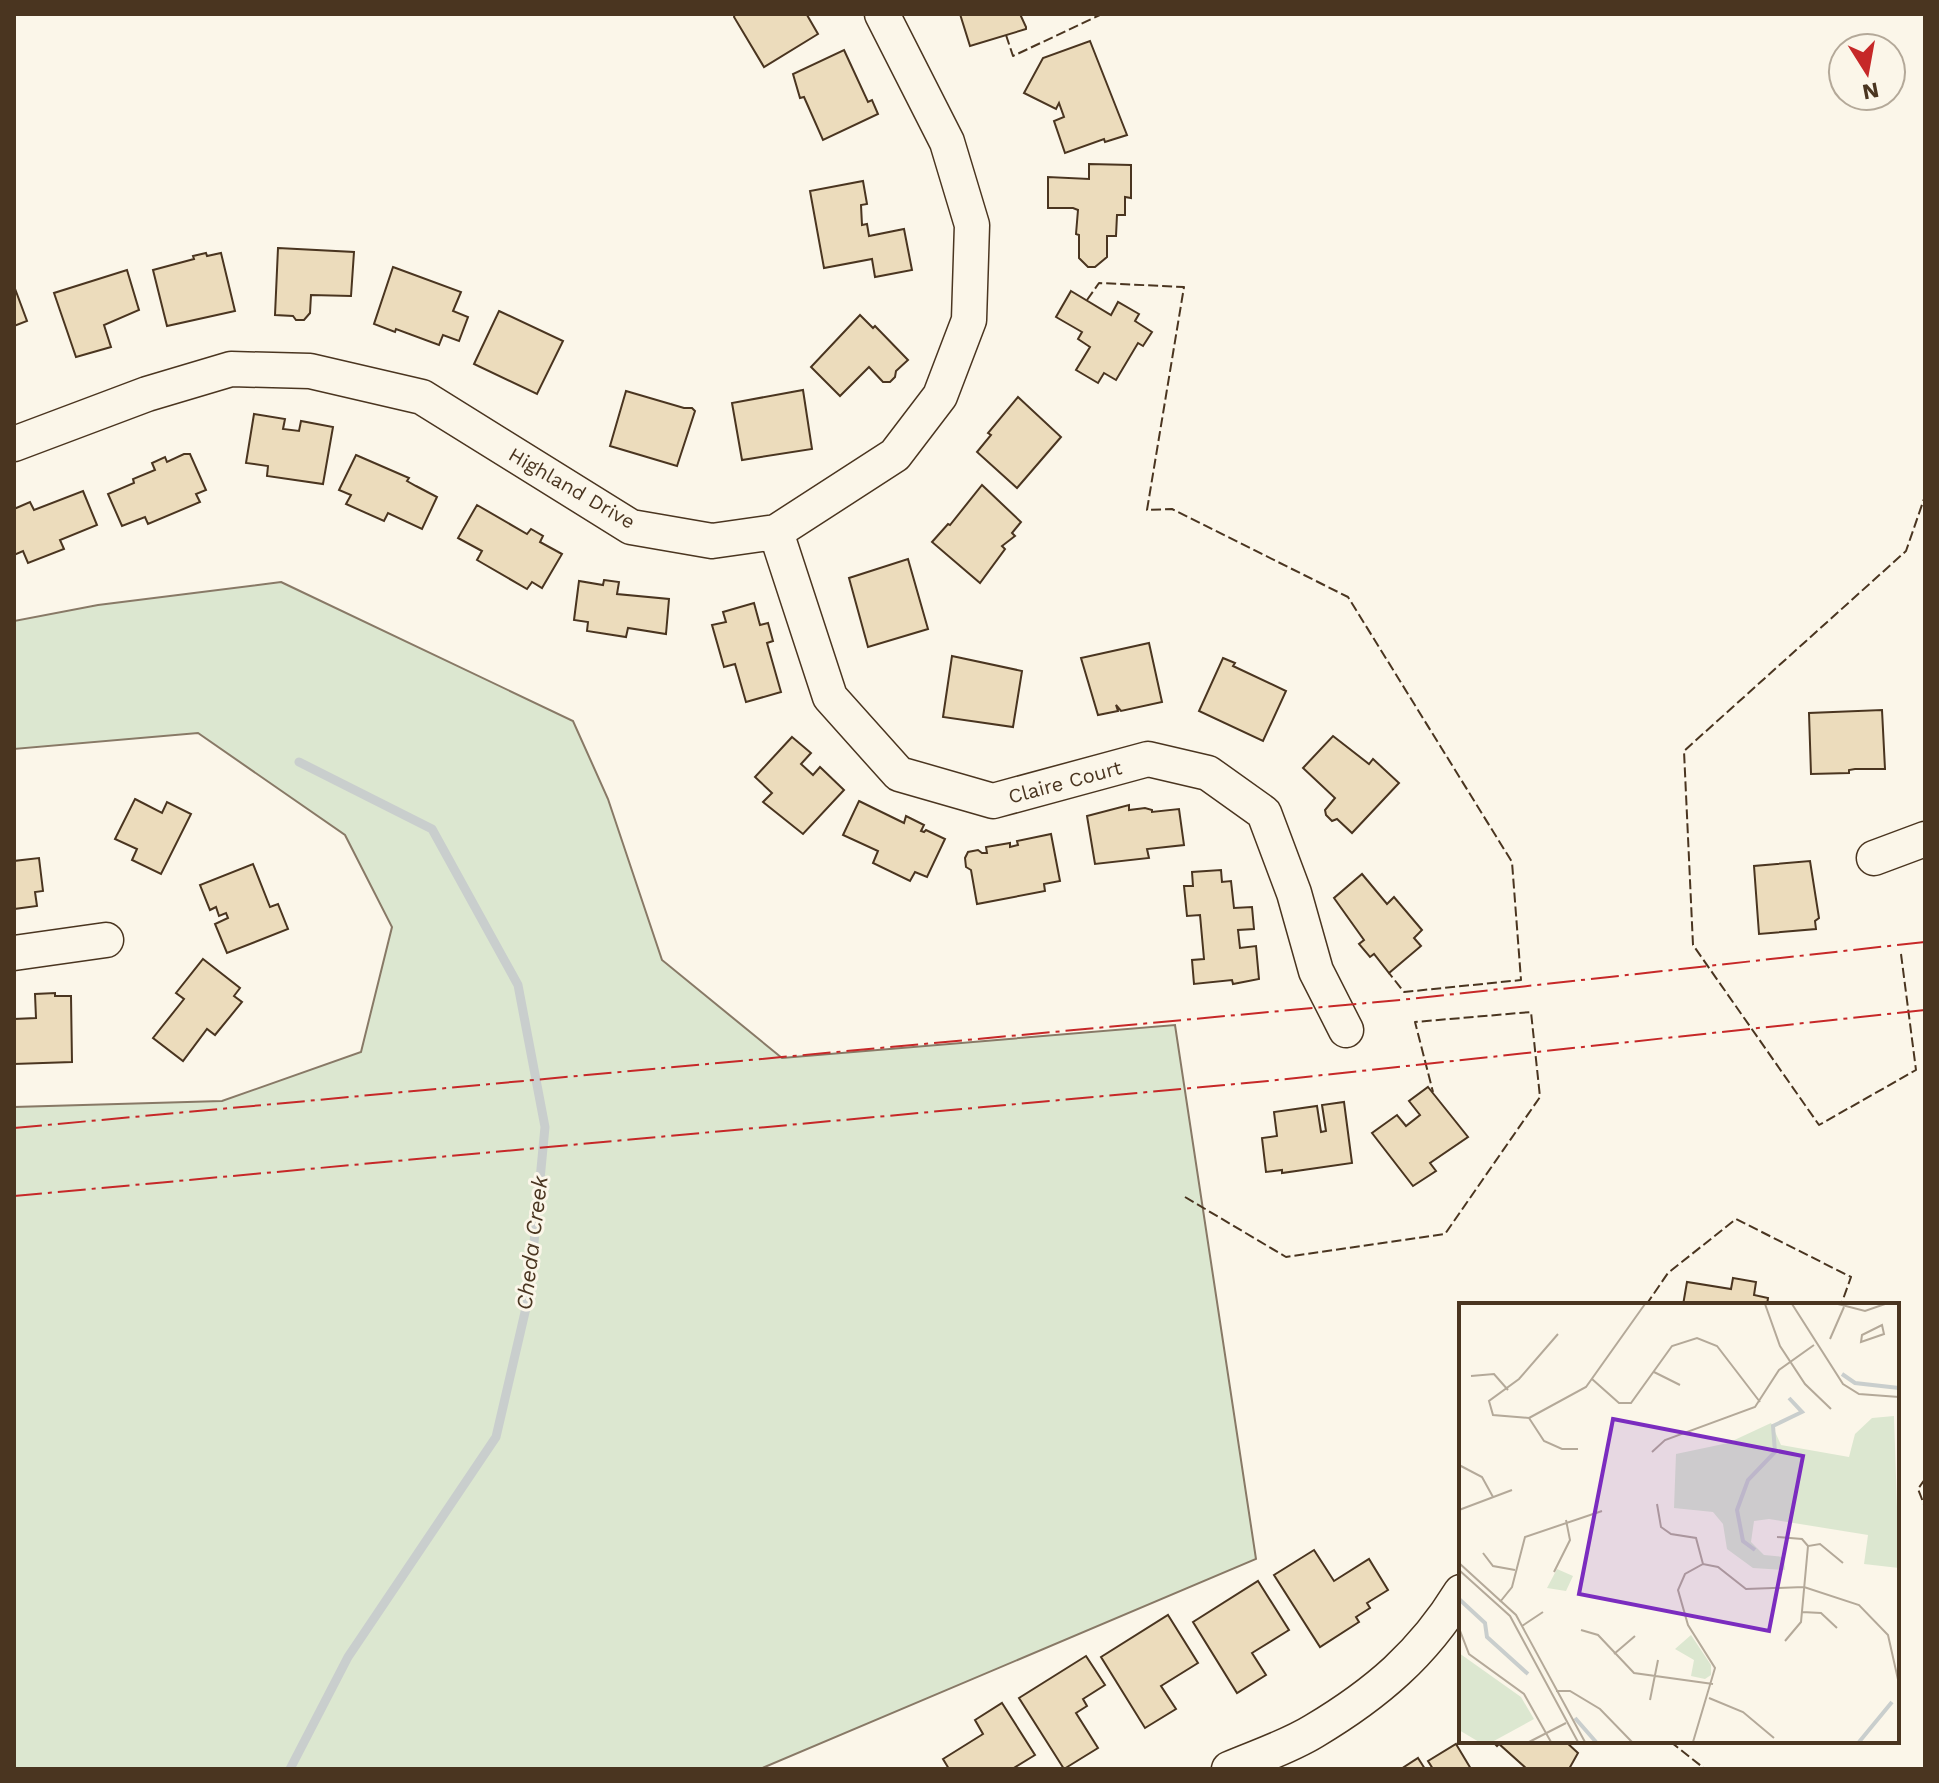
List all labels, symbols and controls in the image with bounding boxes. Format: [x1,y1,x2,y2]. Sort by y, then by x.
north arrow [1827,32,1907,112]
text: N [1860,77,1881,105]
street label: Highland Drive [505,442,639,534]
street label: Claire Court [1006,755,1125,809]
water label: Cheda Creek [511,1174,553,1311]
inset map [1459,1303,1899,1743]

